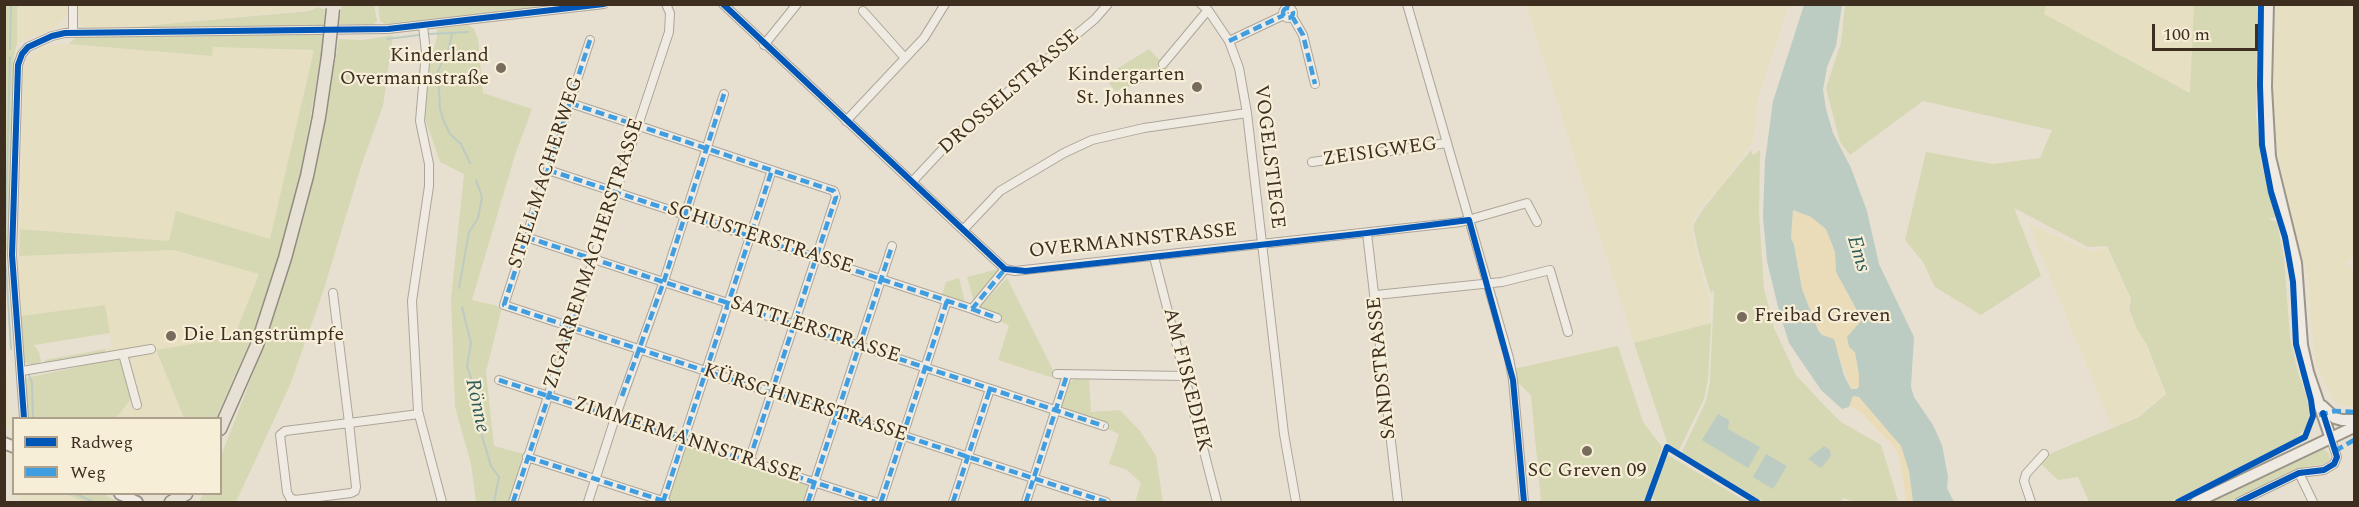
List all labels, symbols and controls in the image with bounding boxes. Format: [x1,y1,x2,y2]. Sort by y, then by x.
scale bar [2155,12,2262,50]
text: 100 m [2163,21,2210,48]
street label: DROSSELSTRASSE [935,25,1085,161]
place label: Kinderland Overmannstraße [340,45,489,92]
marker: Kinderland Overmannstraße [494,61,508,75]
place label: Kindergarten St. Johannes [1067,64,1185,111]
street label: STELLMACHERWEG [505,74,589,272]
marker: Kindergarten St. Johannes [1190,80,1204,94]
street label: VOGELSTIEGE [1247,84,1289,230]
street label: ZIGARRENMACHERSTRASSE [540,116,650,392]
street label: ZEISIGWEG [1321,133,1439,173]
street label: SCHUSTERSTRASSE [664,198,856,280]
street label: OVERMANNSTRASSE [1028,219,1238,265]
water label: Ems [1840,233,1874,275]
street label: SATTLERSTRASSE [727,292,903,370]
street label: SANDSTRASSE [1364,295,1402,441]
street label: AM FISKEDIEK [1156,305,1216,455]
place label: Freibad Greven [1754,305,1891,329]
marker: Freibad Greven [1735,310,1749,324]
place label: Die Langstrümpfe [183,324,344,348]
marker: Die Langstrümpfe [164,329,178,343]
street label: KÜRSCHNERSTRASSE [700,360,910,448]
water label: Rönne [458,377,494,435]
street label: ZIMMERMANNSTRASSE [570,393,804,489]
legend [12,417,222,495]
text: Radweg [70,429,133,456]
marker: SC Greven 09 [1580,444,1594,458]
text: Weg [70,459,106,486]
place label: SC Greven 09 [1527,460,1647,484]

